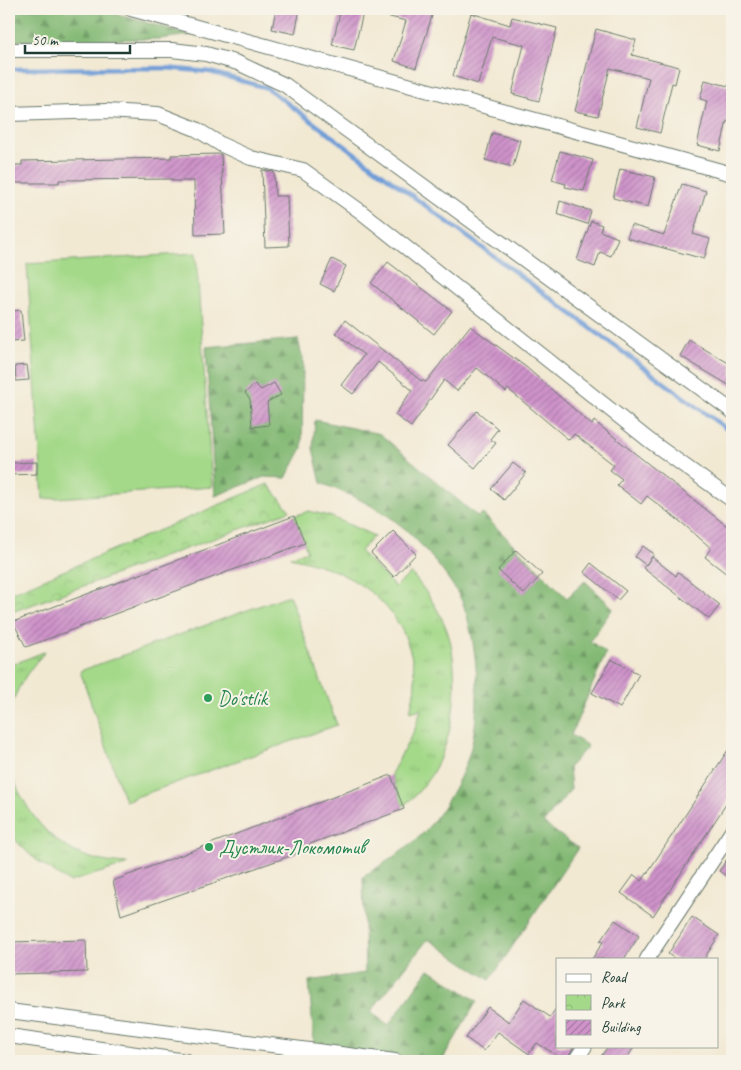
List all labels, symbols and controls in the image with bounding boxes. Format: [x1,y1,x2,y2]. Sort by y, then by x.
scale bar [25,22,130,54]
text: 50 m [32,31,59,50]
place label: Do'stlik [218,686,269,711]
marker: Do'stlik [202,692,214,704]
place label: Дустлик-Локомотив [219,835,370,860]
marker: Дустлик-Локомотив [203,841,215,853]
legend [556,958,718,1048]
text: Road [601,968,628,987]
text: Park [601,994,626,1013]
text: Building [601,1018,641,1037]

